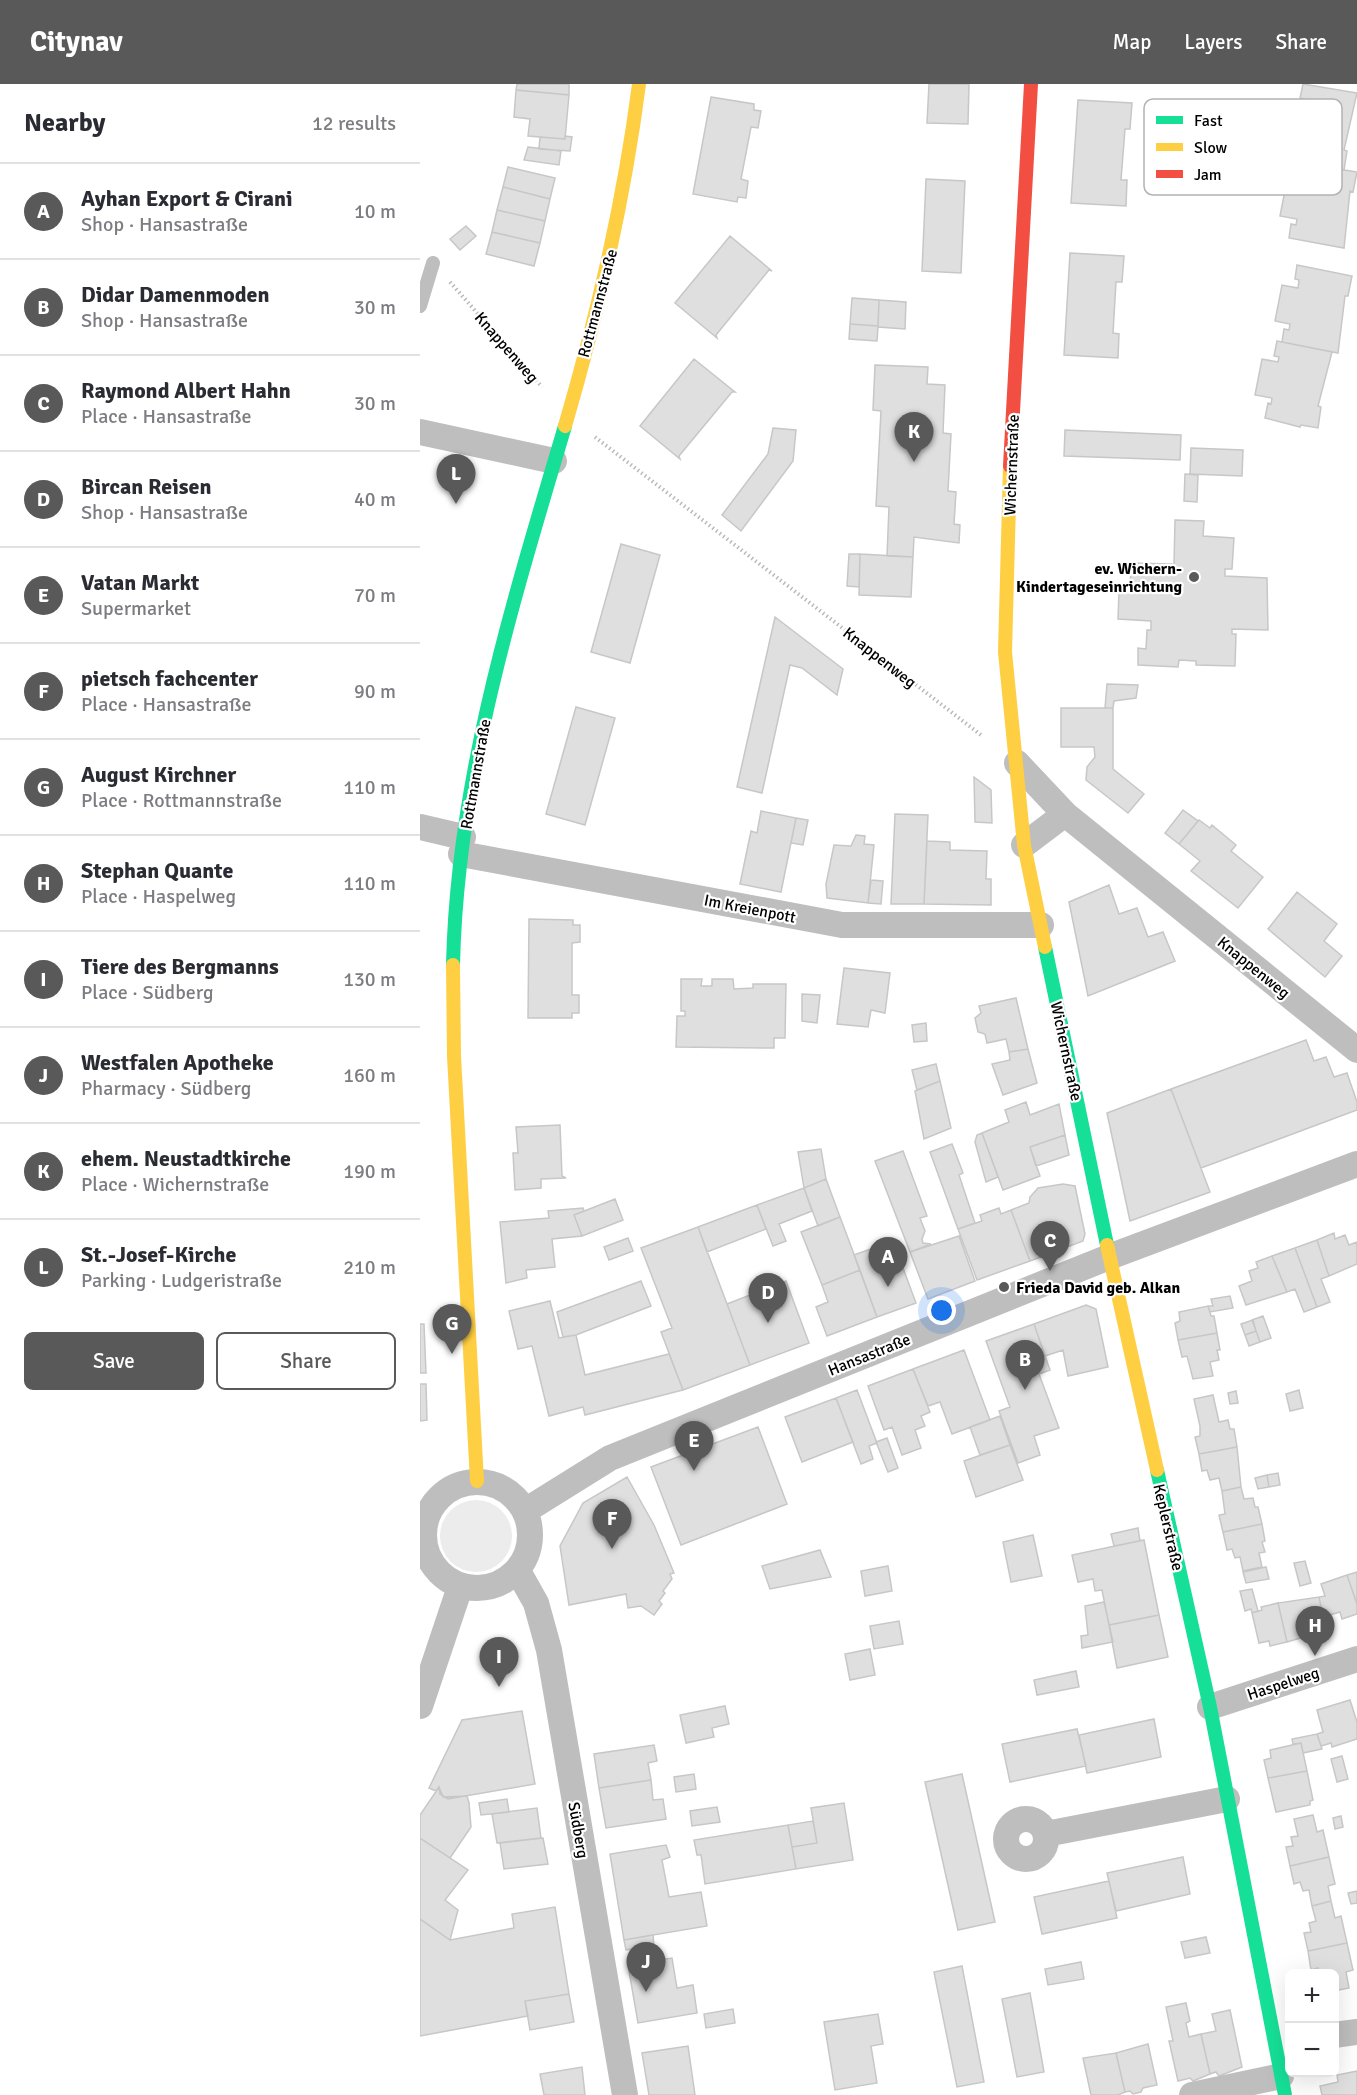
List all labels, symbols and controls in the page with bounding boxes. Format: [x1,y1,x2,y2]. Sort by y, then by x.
text: Citynav [30,25,123,59]
text: Map [1113,29,1151,55]
text: Layers [1184,29,1242,55]
text: Share [1275,29,1327,55]
legend [1144,99,1342,195]
text: Nearby [24,107,105,139]
text: 12 results [312,111,396,136]
text: Fast [1194,111,1223,131]
text: Slow [1194,138,1228,158]
text: Jam [1194,165,1222,185]
text: Ayhan Export & Cirani [81,185,293,212]
text: A [37,199,50,224]
text: 10 m [354,199,396,224]
text: Shop · Hansastraße [81,212,248,237]
street label: Rottmannstraße [574,247,622,360]
text: Didar Damenmoden [81,281,269,308]
text: B [37,295,50,320]
text: 30 m [354,295,396,320]
text: Shop · Hansastraße [81,308,248,333]
street label: Knappenweg [470,308,543,387]
text: Raymond Albert Hahn [81,377,291,404]
text: C [37,391,50,416]
text: 30 m [354,391,396,416]
text: Place · Hansastraße [81,404,252,429]
pin: K [894,412,934,462]
street label: Wichernstraße [1000,414,1024,516]
pin: L [436,454,476,504]
text: Bircan Reisen [81,473,211,500]
text: D [37,487,50,512]
text: 40 m [354,487,396,512]
text: Shop · Hansastraße [81,500,248,525]
place label: ev. Wichern- Kindertageseinrichtung [1016,559,1182,597]
text: Vatan Markt [81,569,199,596]
marker: ev. Wichern- Kindertageseinrichtung [1187,570,1201,584]
text: E [38,583,49,608]
text: 70 m [354,583,396,608]
text: Supermarket [81,596,191,621]
street label: Knappenweg [839,623,920,693]
text: pietsch fachcenter [81,665,258,692]
text: F [38,679,49,704]
text: 90 m [354,679,396,704]
text: Place · Hansastraße [81,692,252,717]
street label: Rottmannstraße [456,717,496,831]
text: August Kirchner [81,761,236,788]
text: G [37,775,50,800]
text: 110 m [343,775,396,800]
text: Place · Rottmannstraße [81,788,282,813]
text: Stephan Quante [81,857,233,884]
text: H [37,871,50,896]
text: 110 m [343,871,396,896]
text: Place · Haspelweg [81,884,236,909]
street label: Im Kreienpott [702,890,798,928]
street label: Knappenweg [1213,932,1294,1003]
text: Tiere des Bergmanns [81,953,279,980]
text: I [40,967,47,992]
text: 130 m [343,967,396,992]
text: Place · Südberg [81,980,213,1005]
street label: Wichernstraße [1046,1000,1086,1103]
text: Westfalen Apotheke [81,1049,274,1076]
text: J [39,1063,48,1088]
text: 160 m [343,1063,396,1088]
text: Pharmacy · Südberg [81,1076,251,1101]
text: ehem. Neustadtkirche [81,1145,291,1172]
text: K [37,1159,50,1184]
text: 190 m [343,1159,396,1184]
text: Place · Wichernstraße [81,1172,269,1197]
pin: C [1030,1222,1070,1271]
pin: A [868,1238,908,1287]
text: St.-Josef-Kirche [81,1241,236,1268]
text: L [38,1255,49,1280]
text: 210 m [343,1255,396,1280]
text: Parking · Ludgeristraße [81,1268,282,1293]
pin: D [748,1274,788,1323]
place label: Frieda David geb. Alkan [1016,1278,1180,1298]
marker: Frieda David geb. Alkan [997,1280,1011,1294]
your location [927,1296,956,1325]
pin: G [432,1304,471,1354]
street label: Hansastraße [825,1329,914,1381]
button: Save [24,1332,204,1390]
button: Share [216,1332,396,1390]
pin: B [1006,1340,1044,1390]
pin: E [674,1422,714,1471]
street label: Keplerstraße [1148,1482,1188,1573]
pin: F [592,1500,632,1549]
pin: H [1296,1606,1334,1656]
pin: I [480,1638,518,1687]
street label: Haspelweg [1245,1663,1322,1705]
street label: Südberg [563,1800,593,1860]
pin: J [626,1942,666,1992]
map controls [1285,1969,1339,2077]
button: + [1285,1969,1339,2023]
button: − [1285,2023,1339,2077]

